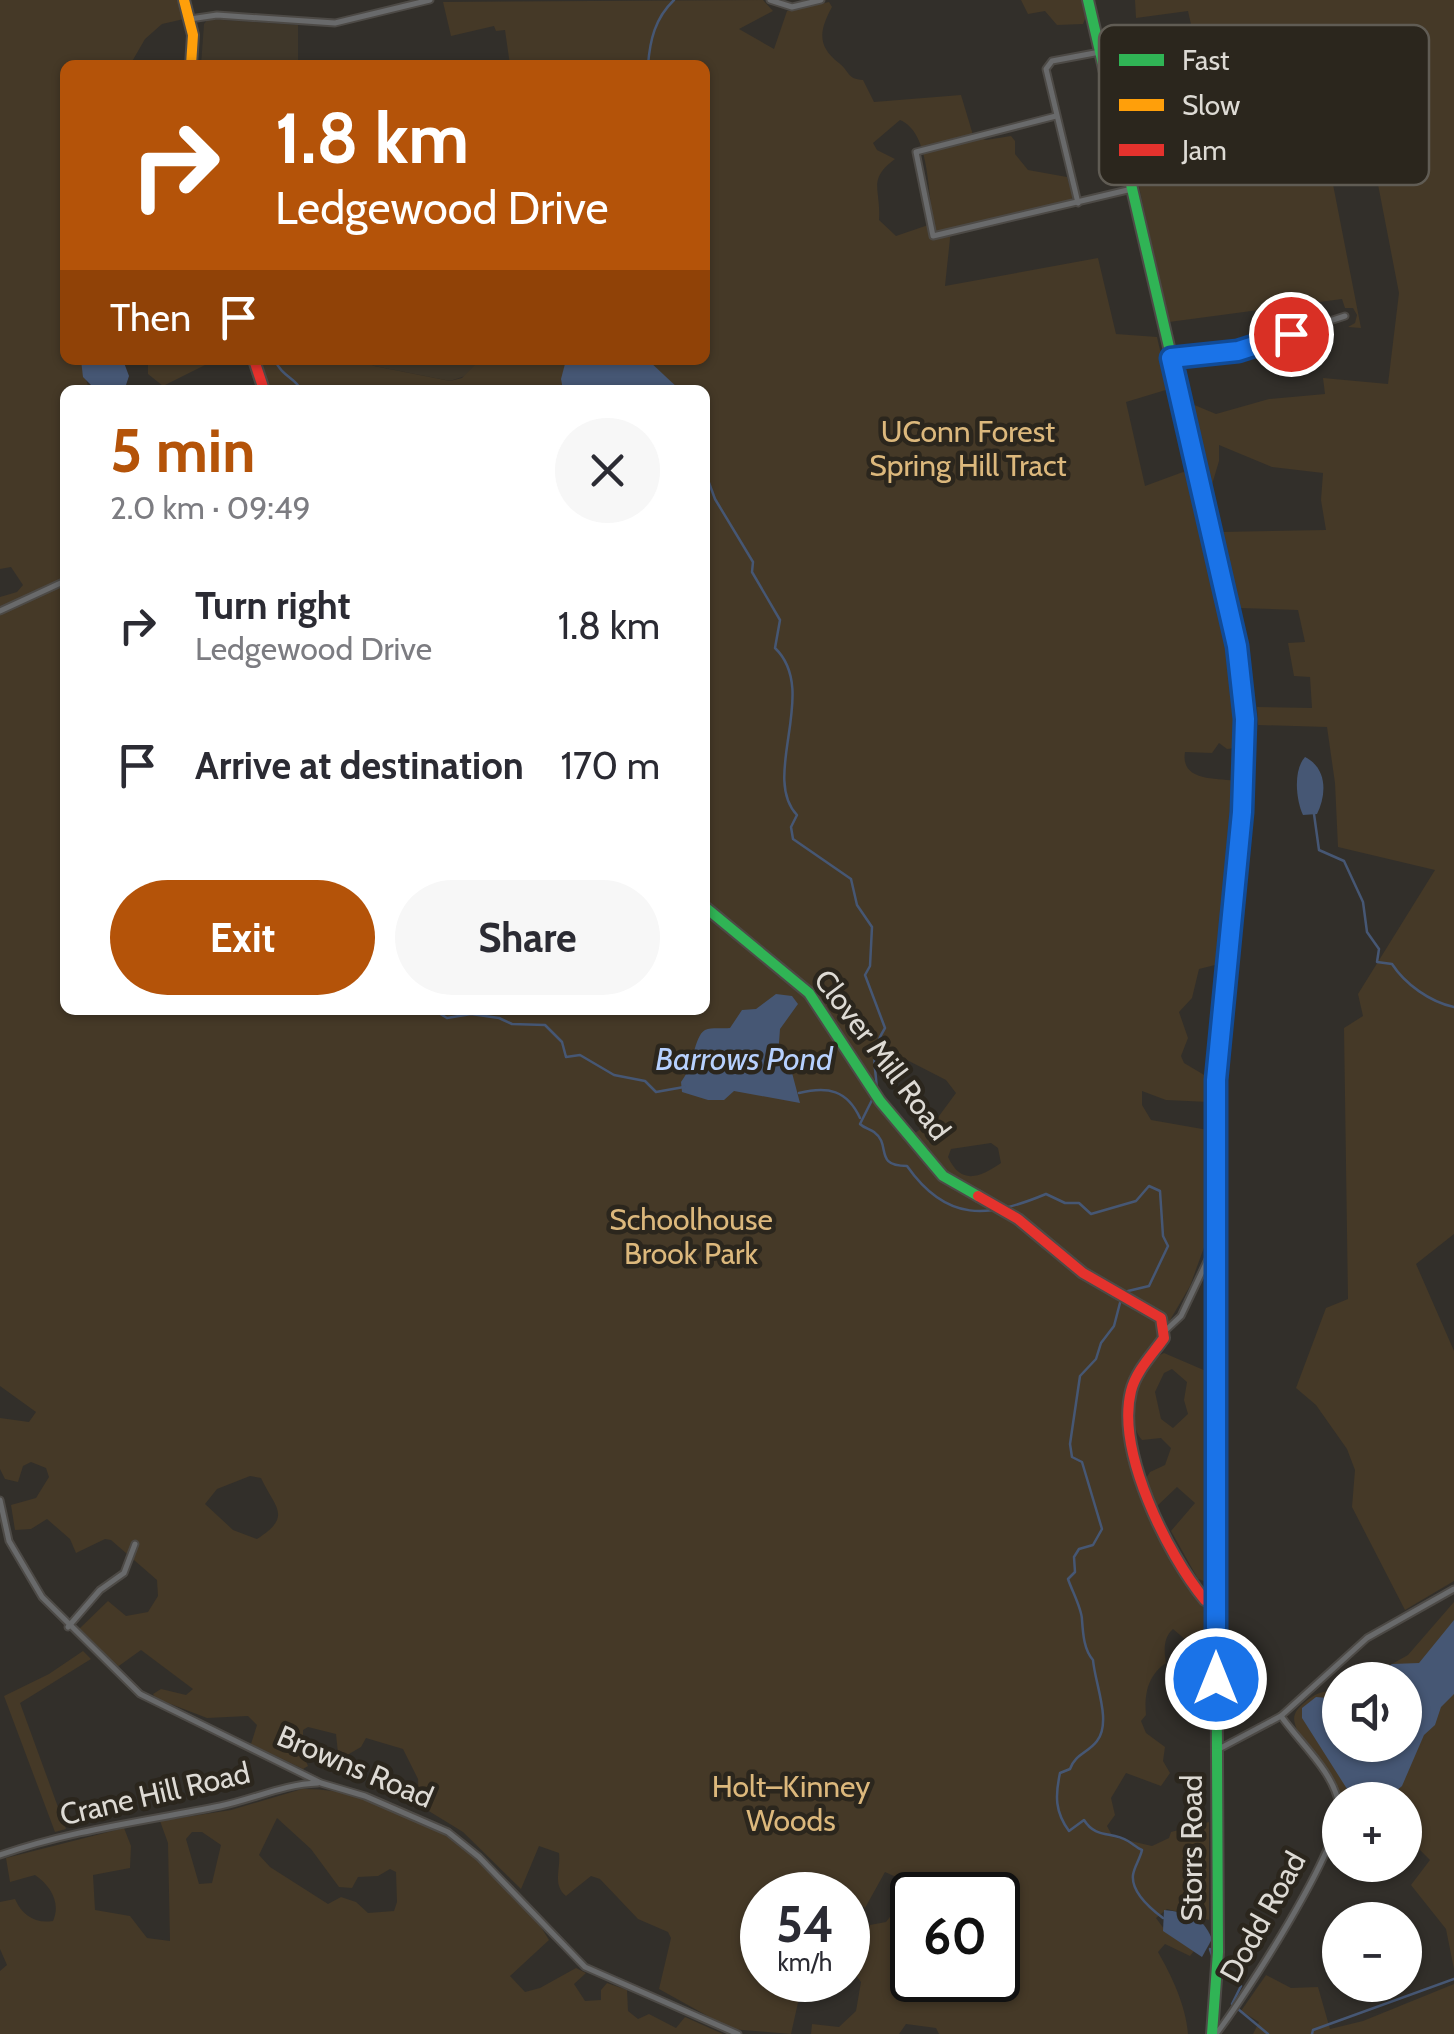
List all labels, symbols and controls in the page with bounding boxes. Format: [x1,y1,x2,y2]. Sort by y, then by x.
legend [1099,25,1429,185]
text: Fast [1182,43,1230,77]
text: Slow [1182,88,1240,122]
text: 1.8 km [275,95,469,181]
icon: right [110,100,240,230]
text: Jam [1181,133,1227,167]
text: Ledgewood Drive [275,181,609,235]
icon: arrive [211,290,266,345]
pin [1249,292,1334,377]
text: Then [110,294,191,341]
icon: arrive [1264,307,1319,362]
park label: UConn Forest Spring Hill Tract [869,413,1067,484]
text: 5 min [110,414,255,487]
button: close [555,418,660,523]
text: 2.0 km · 09:49 [110,488,311,527]
text: Turn right [195,582,351,629]
icon: right [110,598,165,653]
text: 1.8 km [558,602,660,649]
text: Ledgewood Drive [195,629,432,668]
icon: arrive [110,738,165,793]
text: Arrive at destination [195,742,524,789]
text: 170 m [560,742,660,789]
button: Exit [110,880,375,995]
button: Share [395,880,660,995]
street label: Clover Mill Road [806,962,959,1147]
water label: Barrows Pond [655,1039,834,1078]
park label: Schoolhouse Brook Park [609,1201,773,1272]
position arrow [1164,1627,1268,1731]
map controls [1322,1662,1422,2002]
button: sound [1322,1662,1422,1762]
street label: Browns Road [272,1717,439,1816]
street label: Crane Hill Road [56,1754,254,1833]
park label: Holt–Kinney Woods [712,1768,870,1839]
street label: Storrs Road [1173,1775,1210,1921]
button: + [1322,1782,1422,1882]
street label: Dodd Road [1212,1845,1313,1988]
speed limit sign: 60 [890,1872,1020,2002]
text: 54 [776,1894,834,1955]
button: − [1322,1902,1422,2002]
text: km/h [778,1947,832,1977]

